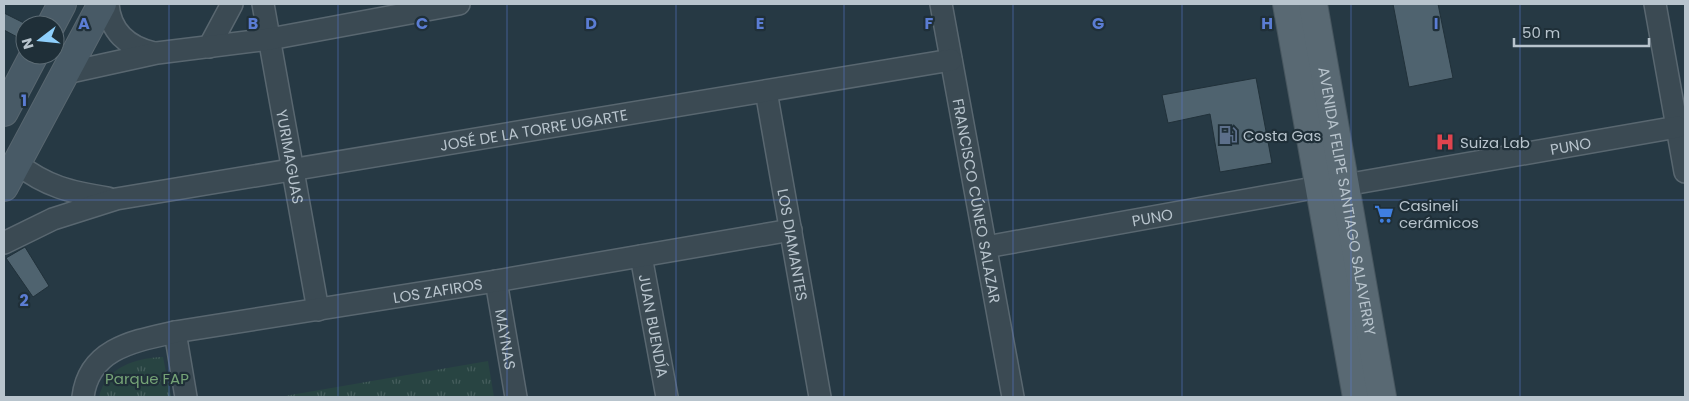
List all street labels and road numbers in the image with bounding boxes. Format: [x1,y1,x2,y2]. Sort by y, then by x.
street label: AVENIDA FELIPE SANTIAGO SALAVERRY [1314,65,1381,337]
street label: FRANCISCO CÚNEO SALAZAR [948,97,1006,305]
street label: JOSÉ DE LA TORRE UGARTE [438,104,629,155]
street label: YURIMAGUAS [272,108,309,205]
street label: PUNO [1548,132,1593,159]
street label: LOS DIAMANTES [773,187,813,302]
street label: PUNO [1130,203,1175,231]
street label: JUAN BUENDÍA [634,272,674,379]
street label: LOS ZAFIROS [391,273,484,308]
street label: MAYNAS [490,307,522,371]

